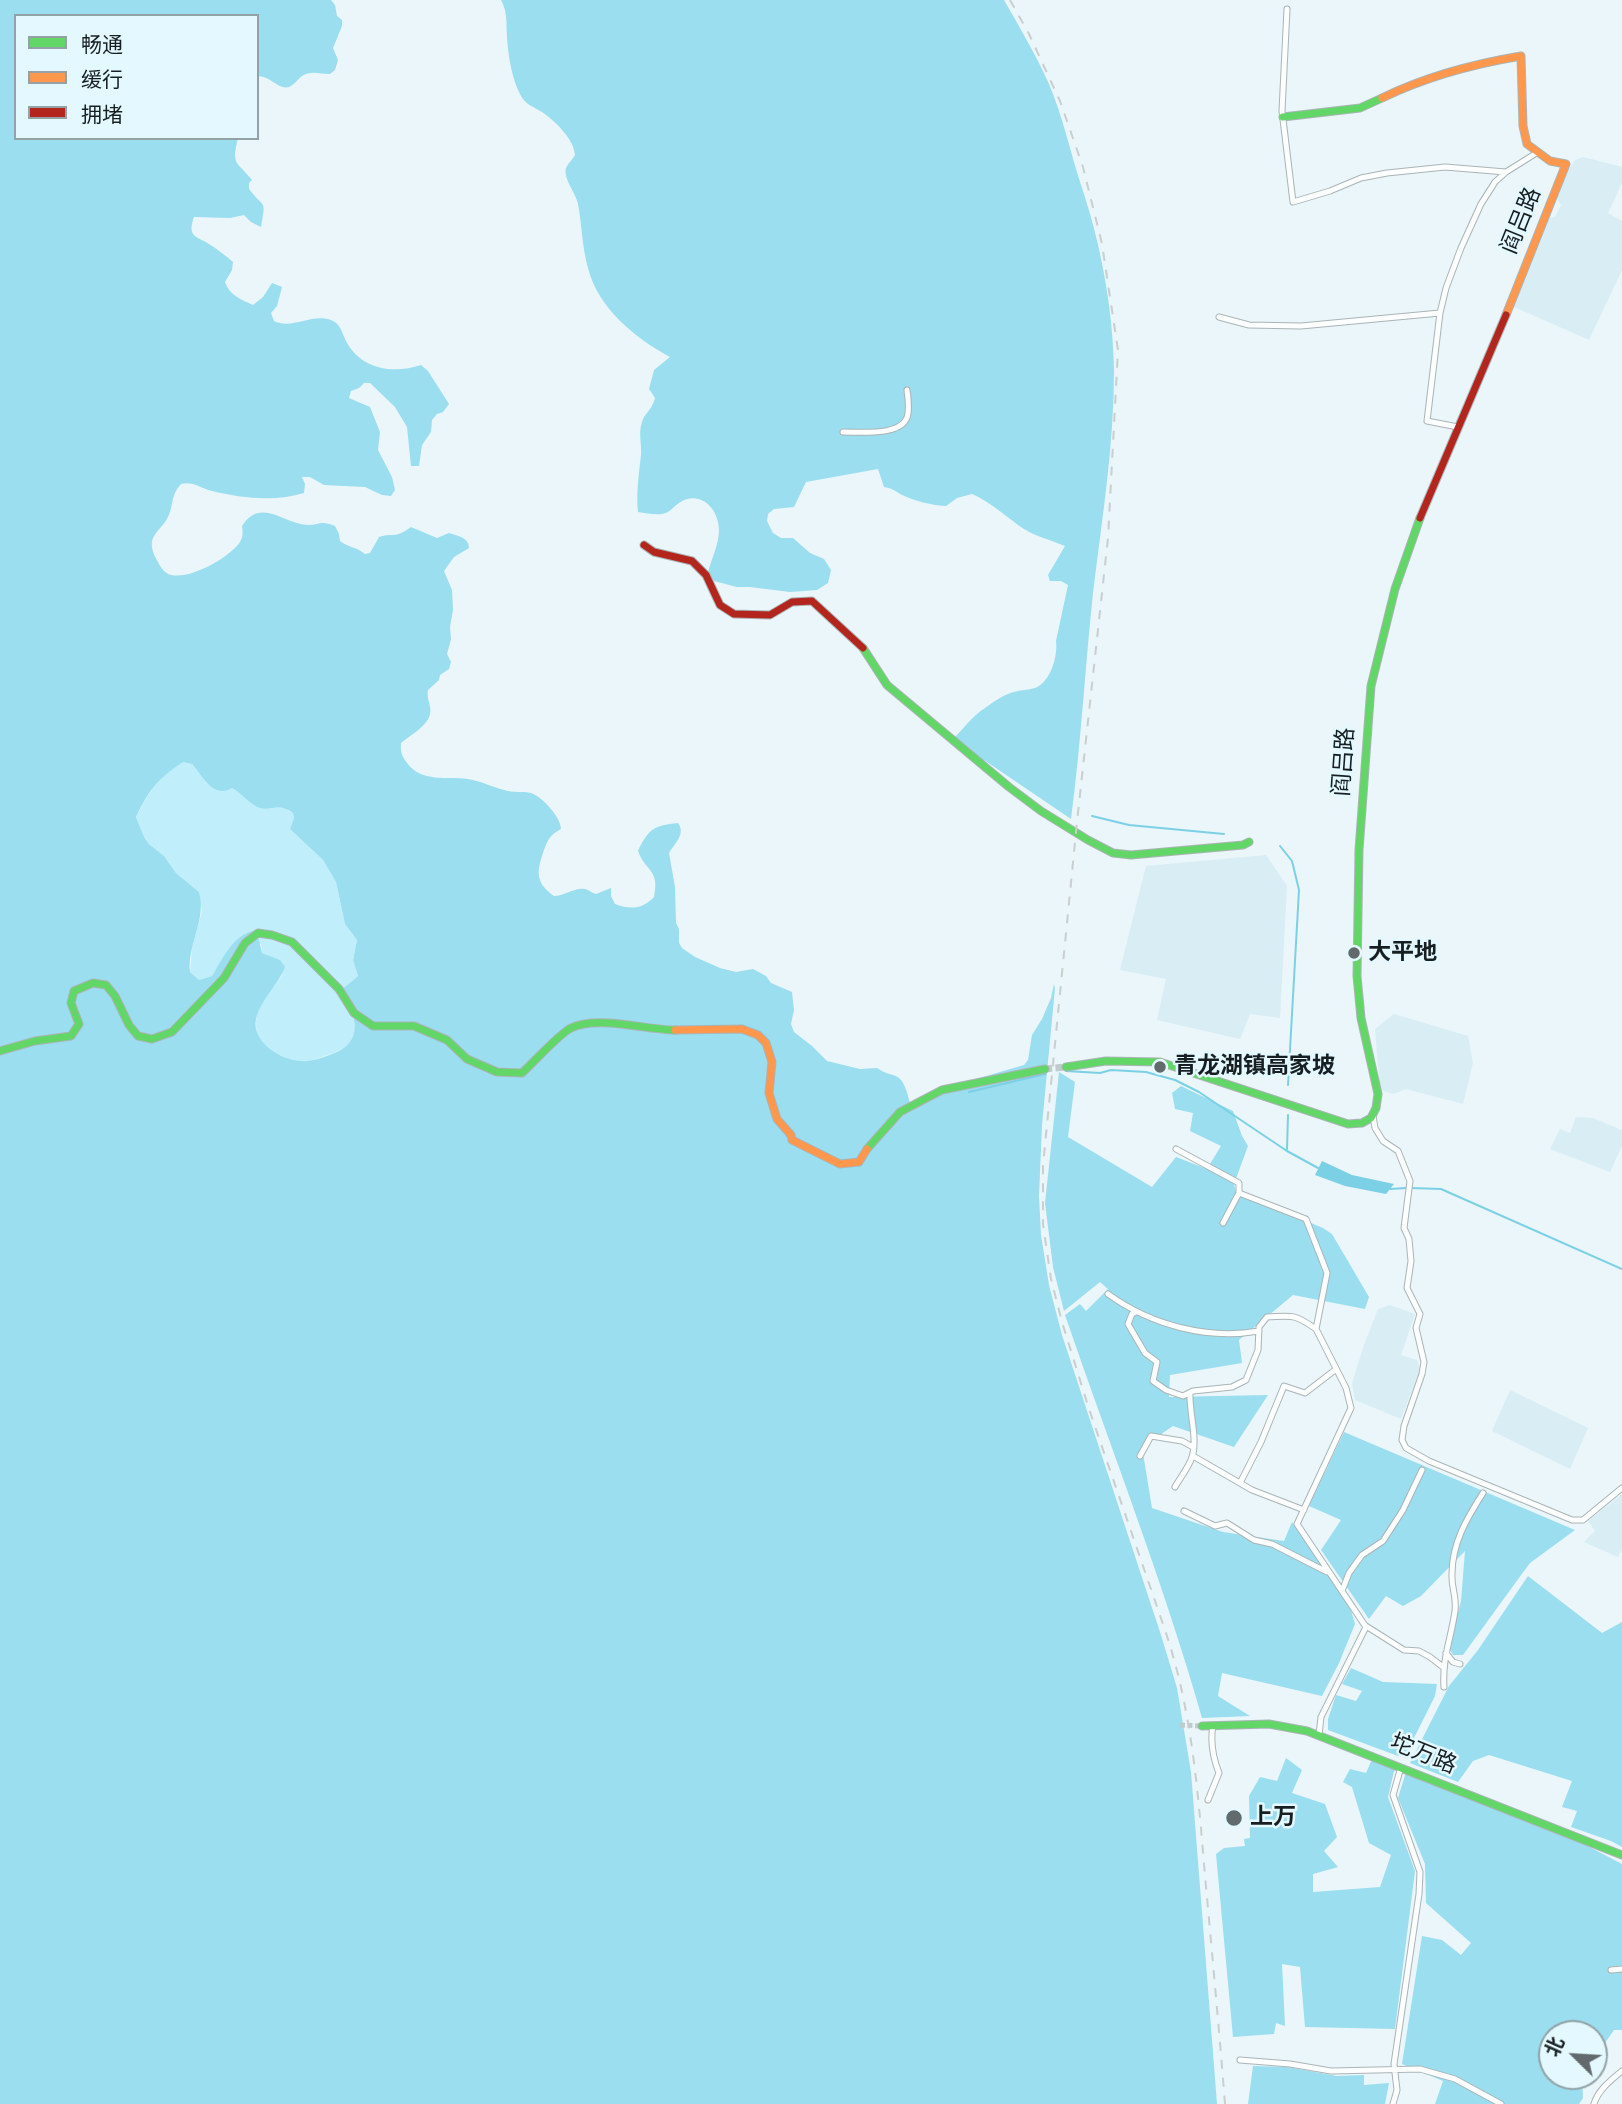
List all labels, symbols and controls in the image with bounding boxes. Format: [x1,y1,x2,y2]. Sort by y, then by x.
legend [14,14,259,140]
text: 畅通 [81,33,123,58]
text: 缓行 [81,68,123,93]
text: 拥堵 [81,103,123,128]
street label: 阎吕路 [1496,184,1548,258]
street label: 阎吕路 [1329,727,1361,797]
place label: 大平地 [1368,939,1437,967]
marker: 大平地 [1346,945,1362,961]
place label: 青龙湖镇高家坡 [1174,1053,1335,1081]
marker: 青龙湖镇高家坡 [1152,1059,1168,1075]
street label: 坨万路 [1386,1729,1460,1781]
place label: 上万 [1250,1804,1296,1832]
marker: 上万 [1224,1808,1244,1828]
north arrow [1538,2020,1608,2090]
text: 北 [1541,2034,1570,2060]

